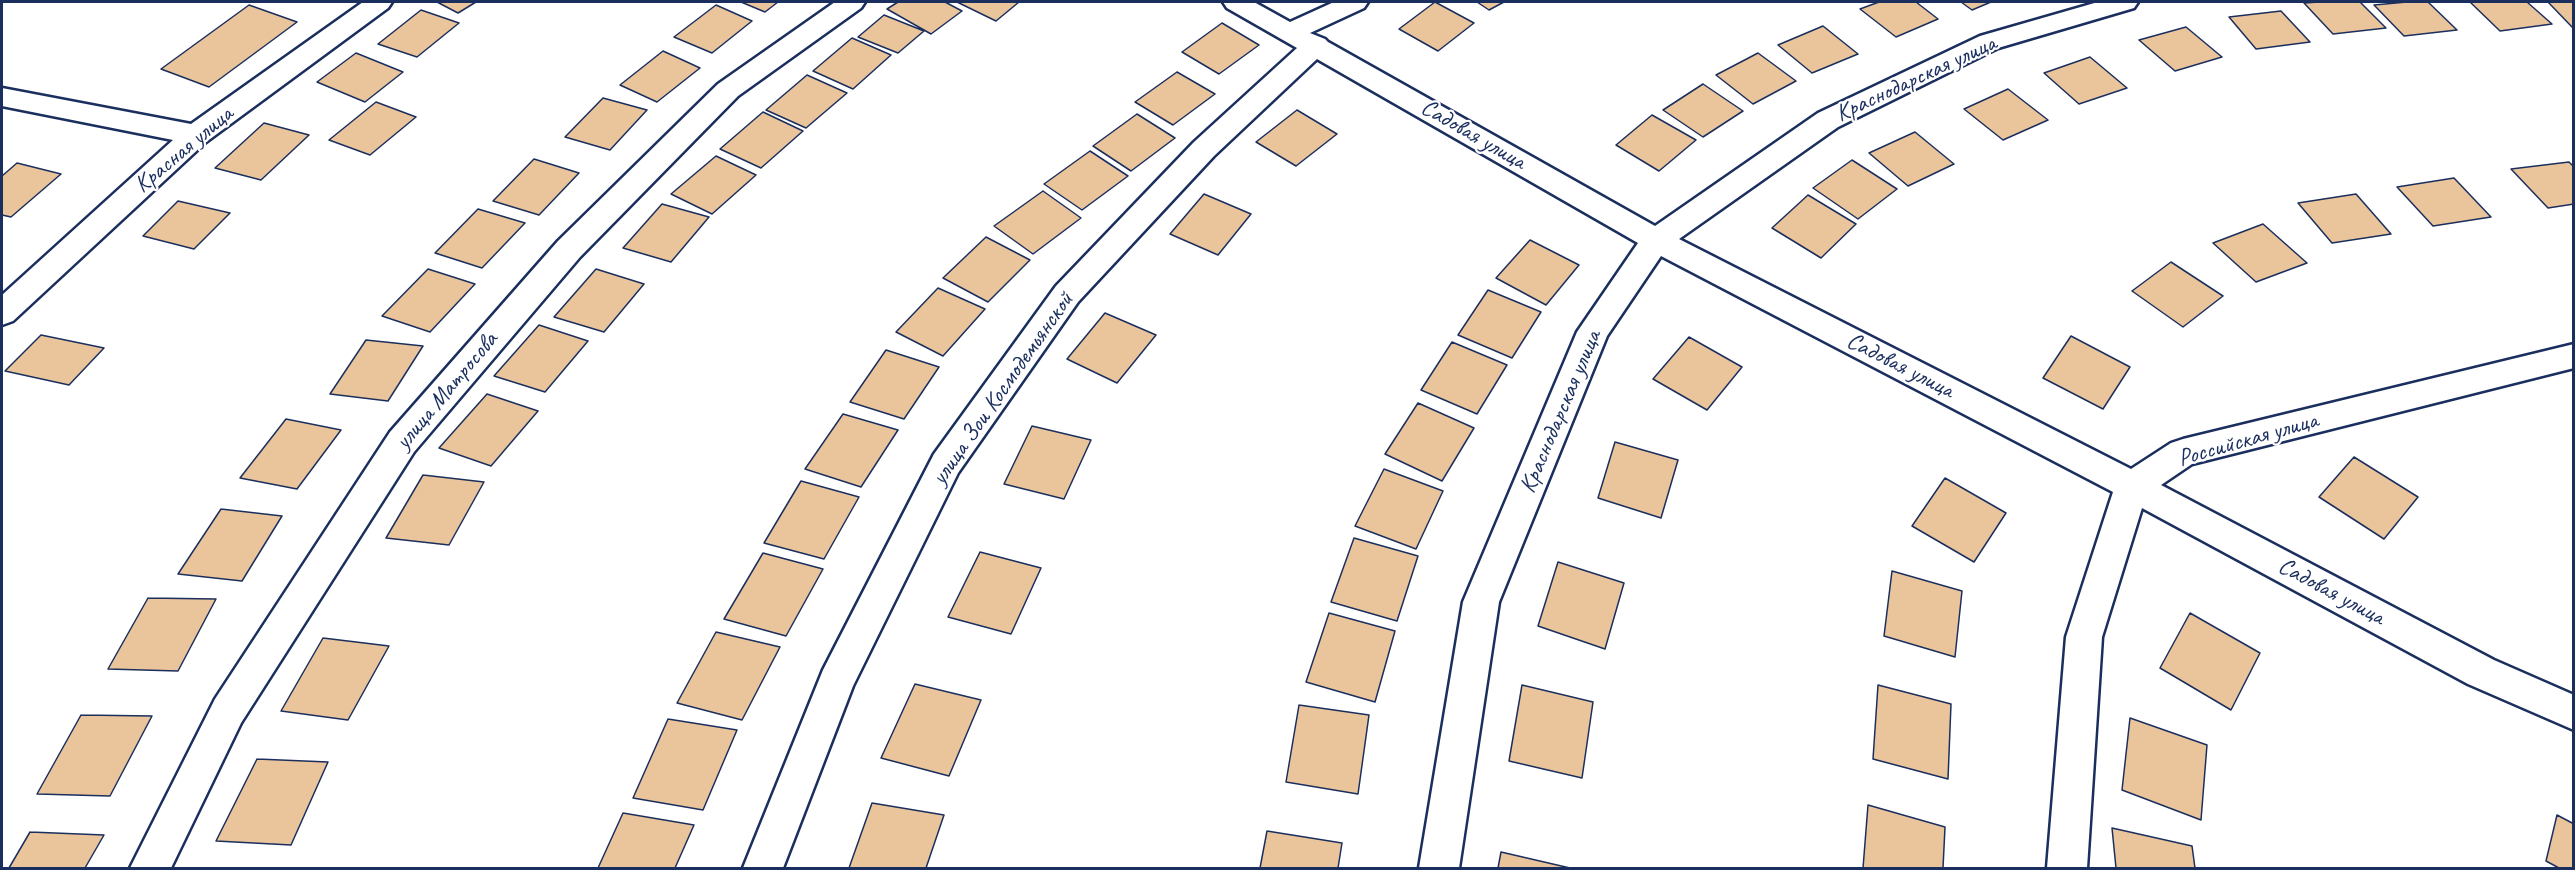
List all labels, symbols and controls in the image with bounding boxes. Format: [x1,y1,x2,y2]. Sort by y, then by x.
street label: Краснодарская улица [1831,29,2001,129]
street label: Садовая улица [1415,93,1531,177]
street label: Красная улица [129,100,239,200]
street label: улица Зои Космодемьянской [926,287,1080,491]
street label: улица Матросова [389,326,505,456]
street label: Краснодарская улица [1514,326,1608,498]
street label: Садовая улица [1842,327,1958,405]
street label: Российская улица [2175,406,2321,474]
street label: Садовая улица [2273,552,2389,632]

